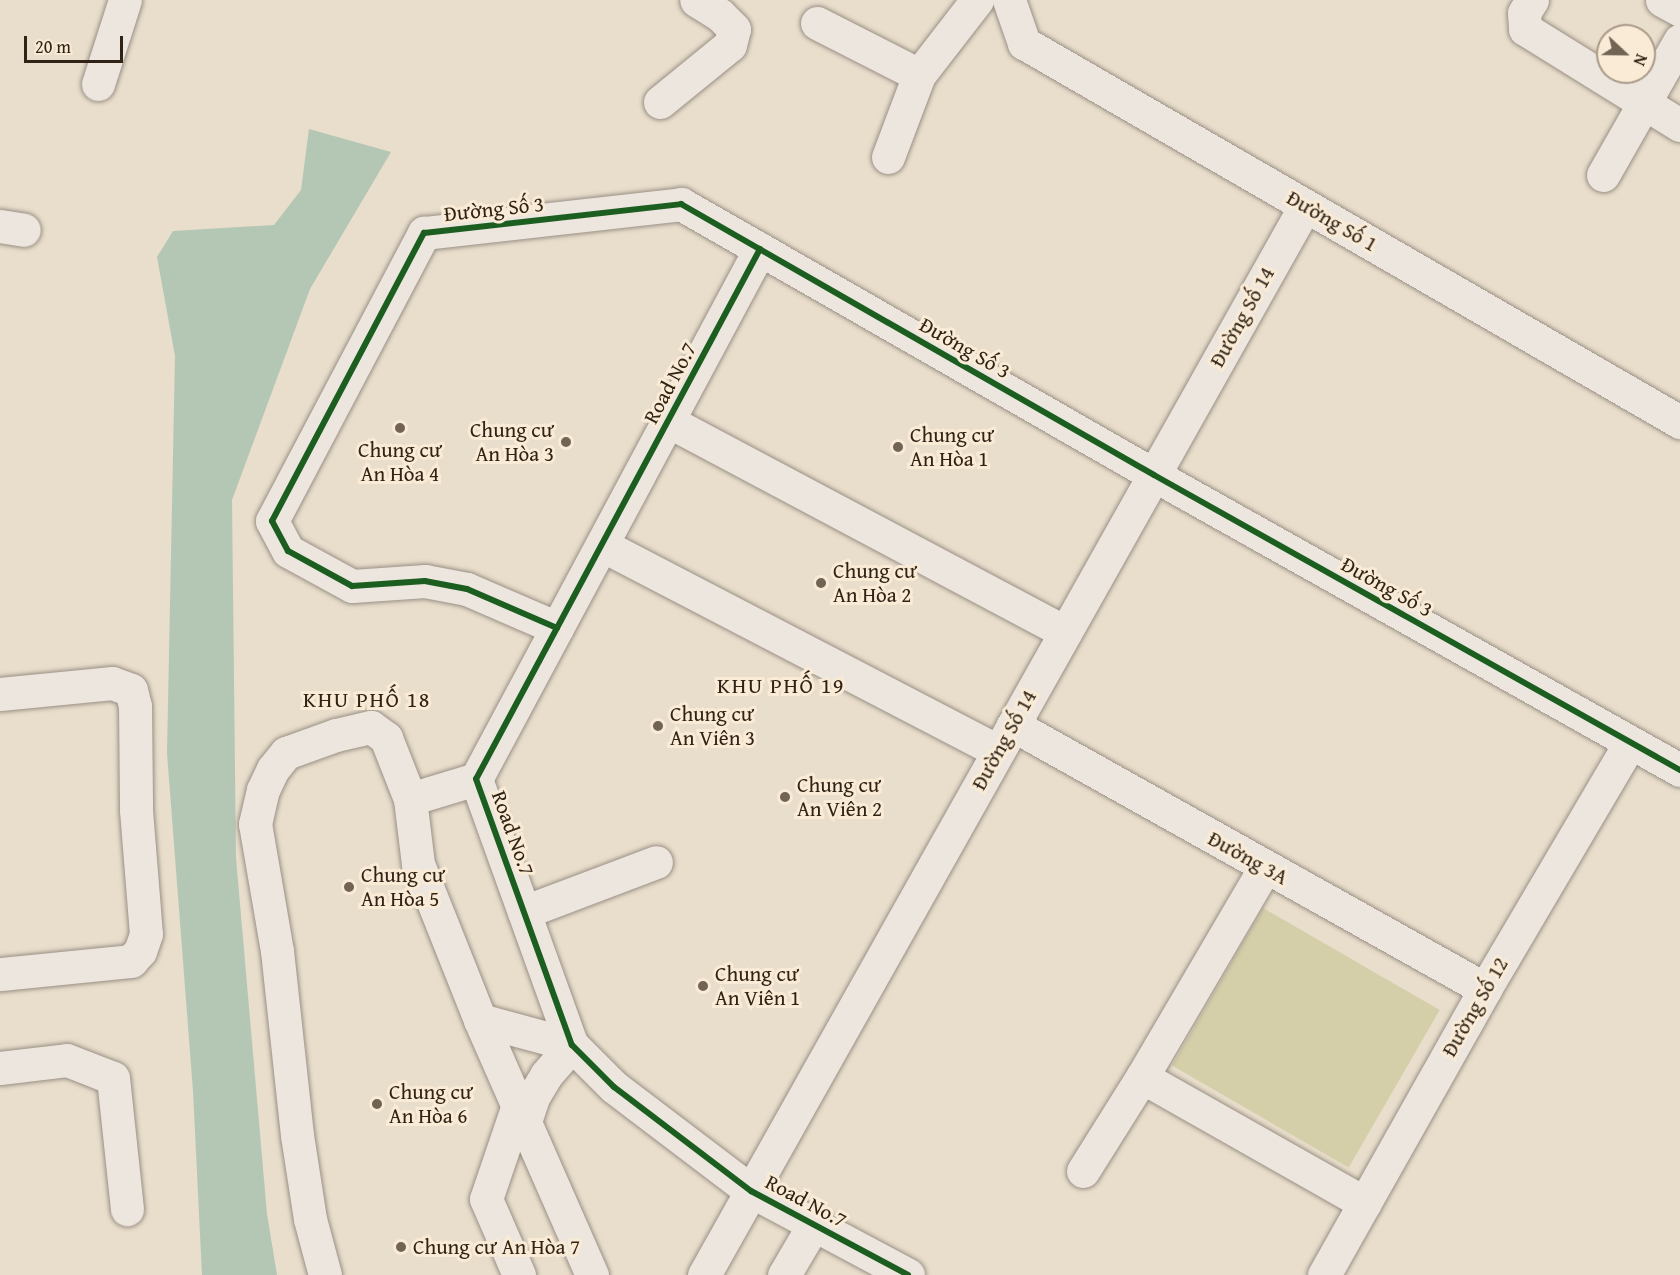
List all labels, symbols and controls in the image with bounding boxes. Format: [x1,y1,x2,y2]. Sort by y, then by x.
scale bar [27,24,126,62]
north arrow [1596,24,1656,84]
text: 20 m [35,33,71,60]
text: N [1628,51,1654,69]
street label: Đường Số 1 [1282,185,1382,257]
street label: Đường Số 3 [443,191,545,227]
street label: Đường Số 14 [1204,263,1280,371]
street label: Đường Số 3 [915,312,1015,384]
street label: Road No.7 [638,338,702,428]
place label: Chung cư An Hòa 3 [470,417,554,467]
marker: Chung cư An Hòa 4 [393,421,407,435]
place label: Chung cư An Hòa 1 [910,422,994,472]
marker: Chung cư An Hòa 3 [559,435,573,449]
place label: Chung cư An Hòa 4 [358,437,442,487]
marker: Chung cư An Hòa 1 [891,440,905,454]
street label: Đường Số 3 [1337,552,1437,622]
place label: Chung cư An Hòa 2 [833,558,917,608]
marker: Chung cư An Hòa 2 [814,576,828,590]
district label: KHU PHỐ 19 [717,673,845,699]
street label: Đường Số 14 [966,686,1042,794]
district label: KHU PHỐ 18 [303,687,431,713]
place label: Chung cư An Viên 3 [670,701,755,751]
marker: Chung cư An Viên 3 [651,719,665,733]
place label: Chung cư An Viên 2 [797,772,882,822]
street label: Road No.7 [486,787,540,879]
marker: Chung cư An Viên 2 [778,790,792,804]
street label: Đường 3A [1204,826,1292,890]
place label: Chung cư An Hòa 5 [361,862,445,912]
marker: Chung cư An Hòa 5 [342,880,356,894]
street label: Đường Số 12 [1436,953,1514,1061]
place label: Chung cư An Viên 1 [715,961,800,1011]
marker: Chung cư An Viên 1 [696,979,710,993]
place label: Chung cư An Hòa 6 [389,1079,473,1129]
marker: Chung cư An Hòa 6 [370,1097,384,1111]
street label: Road No.7 [761,1169,851,1233]
place label: Chung cư An Hòa 7 [413,1234,580,1260]
marker: Chung cư An Hòa 7 [394,1240,408,1254]

